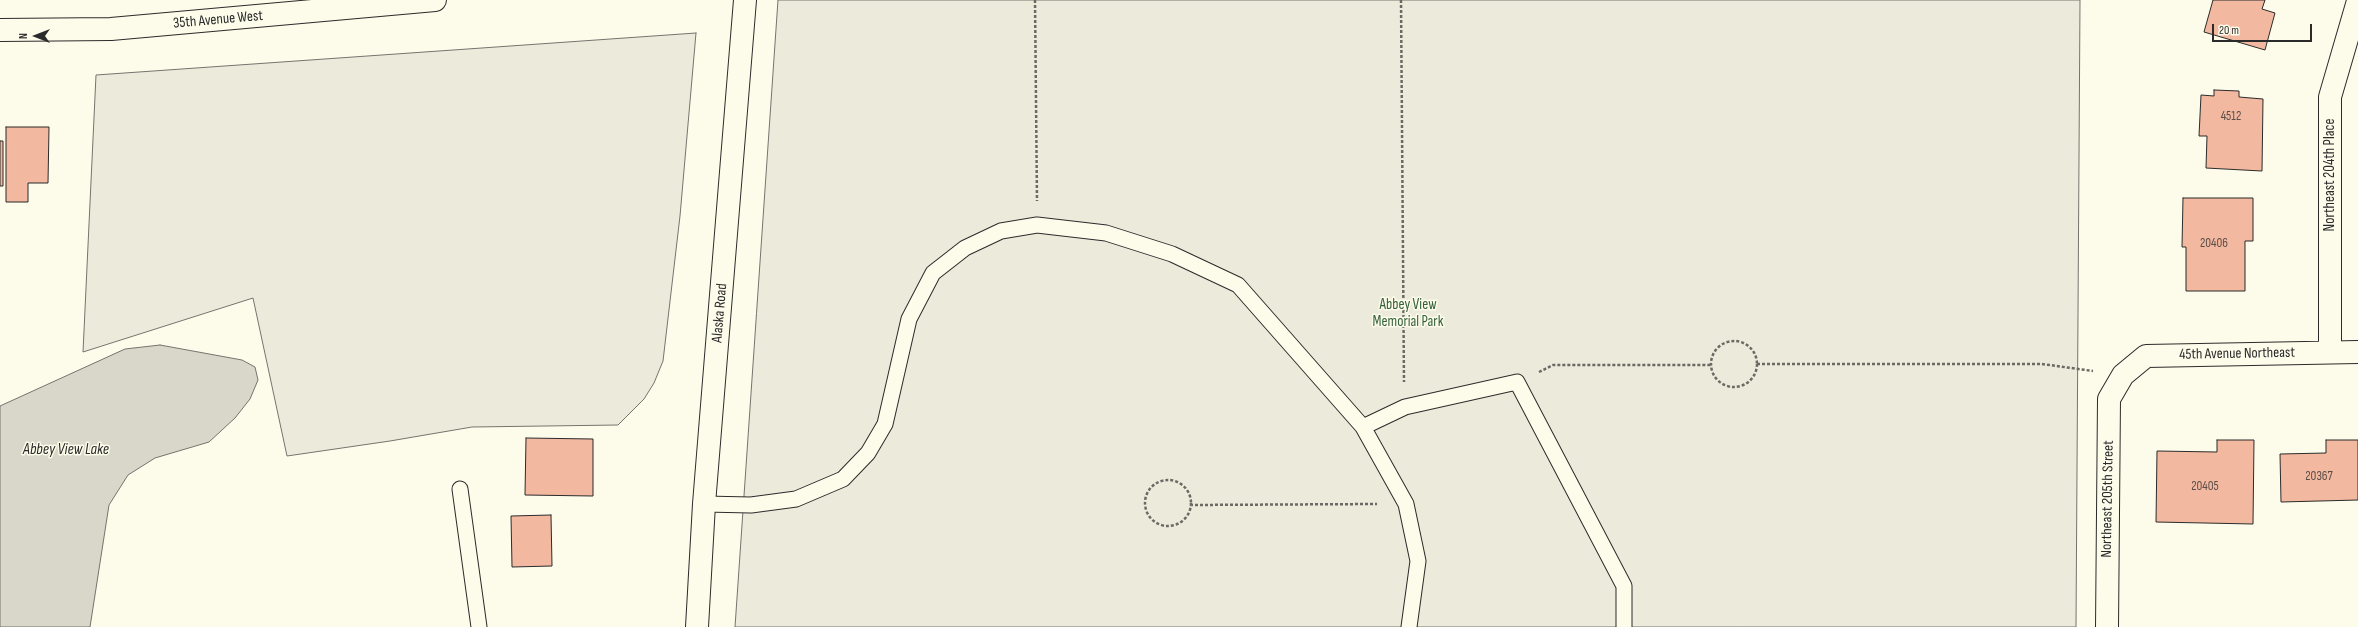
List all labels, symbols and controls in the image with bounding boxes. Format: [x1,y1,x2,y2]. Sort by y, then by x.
street label: 35th Avenue West [172,7,264,33]
north arrow [16,16,56,56]
scale bar [2214,16,2314,42]
text: 20 m [2219,23,2239,38]
text: N [17,33,30,39]
house number: 4512 [2221,109,2241,125]
street label: Northeast 204th Place [2321,119,2339,231]
house number: 20406 [2200,236,2228,252]
street label: Alaska Road [708,283,732,343]
park label: Abbey View Memorial Park [1373,296,1443,331]
street label: 45th Avenue Northeast [2179,344,2295,364]
water label: Abbey View Lake [23,440,109,460]
street label: Northeast 205th Street [2098,440,2118,558]
house number: 20367 [2305,469,2333,485]
house number: 20405 [2191,479,2219,495]

